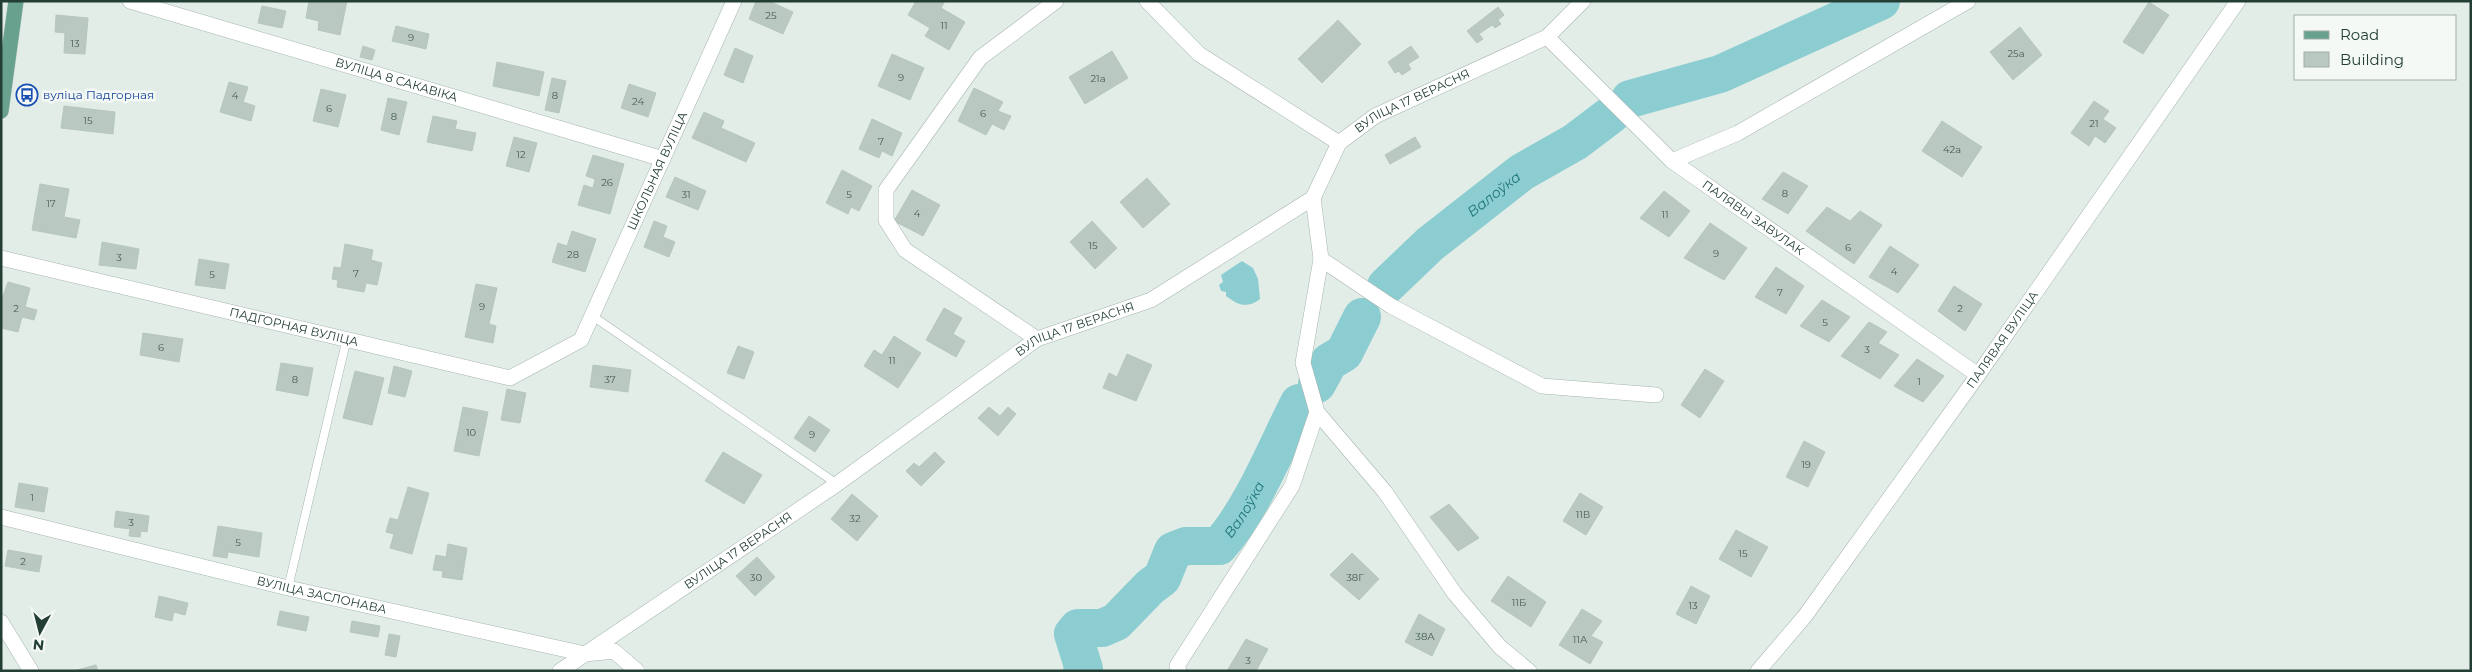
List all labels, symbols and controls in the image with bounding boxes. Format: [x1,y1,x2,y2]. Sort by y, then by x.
house number: 25 [765,9,777,22]
legend [2294,15,2457,80]
house number: 11 [940,19,948,32]
text: Road [2340,25,2379,44]
house number: 9 [408,31,414,44]
house number: 13 [70,37,80,50]
house number: 25а [2007,47,2025,60]
text: Building [2340,50,2404,69]
street label: ВУЛІЦА 8 САКАВІКА [334,54,460,105]
street label: ВУЛІЦА 17 ВЕРАСНЯ [1351,65,1472,136]
house number: 9 [898,71,904,84]
house number: 21а [1090,72,1106,85]
bus stop icon: вуліца Падгорная [15,83,39,107]
place label: вуліца Падгорная [43,87,154,102]
house number: 4 [232,89,239,102]
house number: 8 [552,89,558,102]
house number: 24 [632,95,644,108]
house number: 6 [326,102,332,115]
house number: 6 [980,107,986,120]
street label: ШКОЛЬНАЯ ВУЛІЦА [624,109,690,232]
house number: 8 [391,110,397,123]
house number: 15 [83,114,93,127]
house number: 21 [2089,117,2099,130]
house number: 7 [878,135,884,148]
house number: 42а [1943,143,1961,156]
house number: 12 [516,148,526,161]
water label: Валоўка [1463,167,1524,221]
house number: 26 [601,176,613,189]
street label: ПАЛЯВЫ ЗАВУЛАК [1700,177,1808,258]
house number: 8 [1782,187,1788,200]
house number: 31 [681,188,691,201]
house number: 5 [846,188,852,201]
house number: 17 [46,197,56,210]
house number: 4 [914,207,921,220]
house number: 11 [1661,208,1669,221]
house number: 15 [1088,239,1098,252]
house number: 6 [1845,241,1851,254]
house number: 9 [1713,247,1719,260]
house number: 28 [567,248,579,261]
house number: 3 [116,251,122,264]
house number: 4 [1891,265,1898,278]
house number: 7 [353,267,359,280]
house number: 5 [209,268,215,281]
house number: 7 [1777,286,1783,299]
street label: ПАЛЯВАЯ ВУЛІЦА [1963,288,2041,391]
street label: ВУЛІЦА 17 ВЕРАСНЯ [1012,298,1136,359]
house number: 9 [479,300,485,313]
house number: 2 [13,302,19,315]
house number: 2 [1957,302,1963,315]
street label: ПАДГОРНАЯ ВУЛІЦА [228,304,360,349]
house number: 5 [1822,316,1828,329]
house number: 6 [158,341,164,354]
house number: 3 [1864,343,1870,356]
house number: 11 [888,354,896,367]
house number: 8 [292,373,298,386]
house number: 37 [604,373,616,386]
house number: 1 [1917,375,1921,388]
house number: 10 [466,426,476,439]
house number: 9 [809,428,815,441]
house number: 19 [1801,458,1811,471]
water label: Валоўка [1220,478,1268,541]
house number: 1 [30,491,34,504]
street label: ВУЛІЦА 17 ВЕРАСНЯ [681,508,795,592]
house number: 11В [1576,508,1590,521]
house number: 32 [849,512,861,525]
house number: 3 [128,516,134,529]
house number: 5 [235,536,241,549]
house number: 15 [1738,547,1748,560]
house number: 2 [20,555,26,568]
house number: 30 [750,571,763,584]
house number: 38Г [1346,571,1364,584]
street label: ВУЛІЦА ЗАСЛОНАВА [255,573,388,617]
house number: 11Б [1512,596,1526,609]
house number: 13 [1688,599,1698,612]
north arrow [15,607,65,657]
house number: 38А [1415,630,1435,643]
house number: 11А [1573,633,1588,646]
text: N [32,635,45,655]
house number: 3 [1245,654,1251,667]

